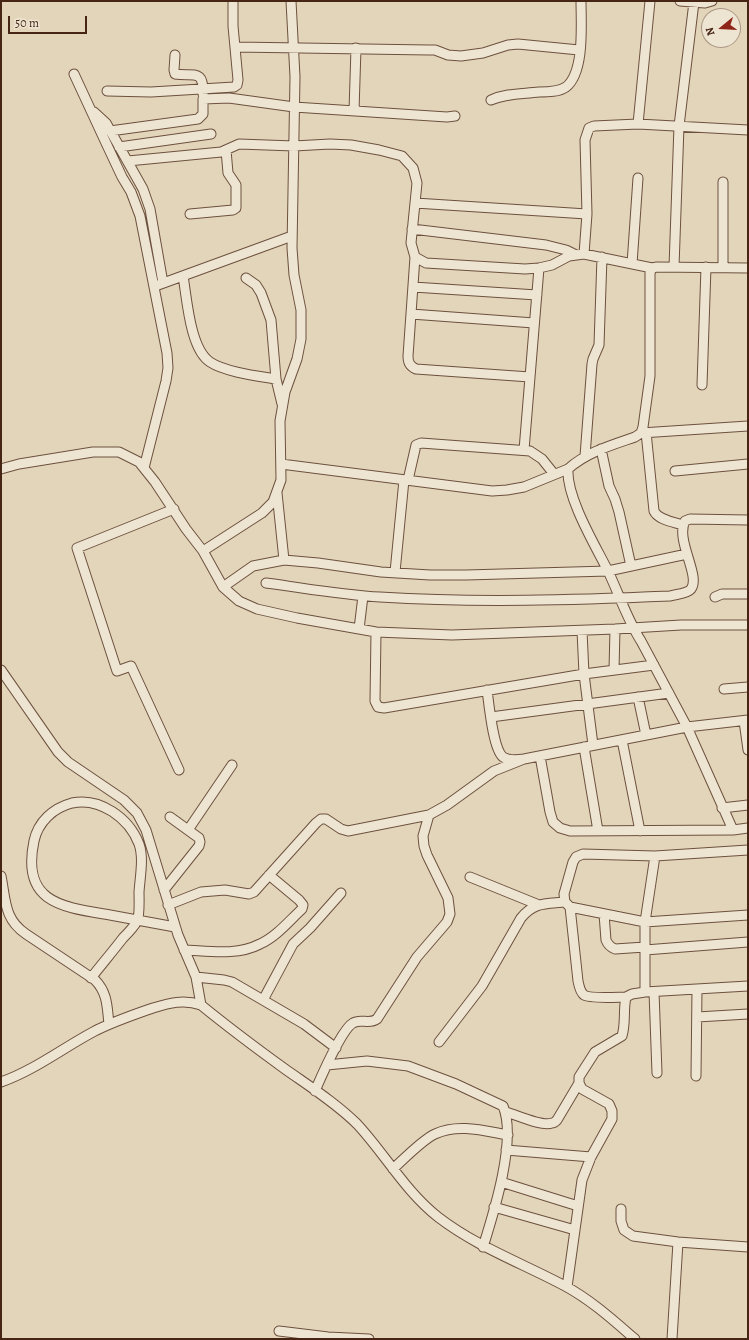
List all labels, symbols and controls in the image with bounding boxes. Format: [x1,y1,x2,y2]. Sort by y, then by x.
scale bar [10,8,89,34]
north arrow [701,8,741,48]
text: 50 m [15,15,39,31]
text: N [702,25,718,38]

